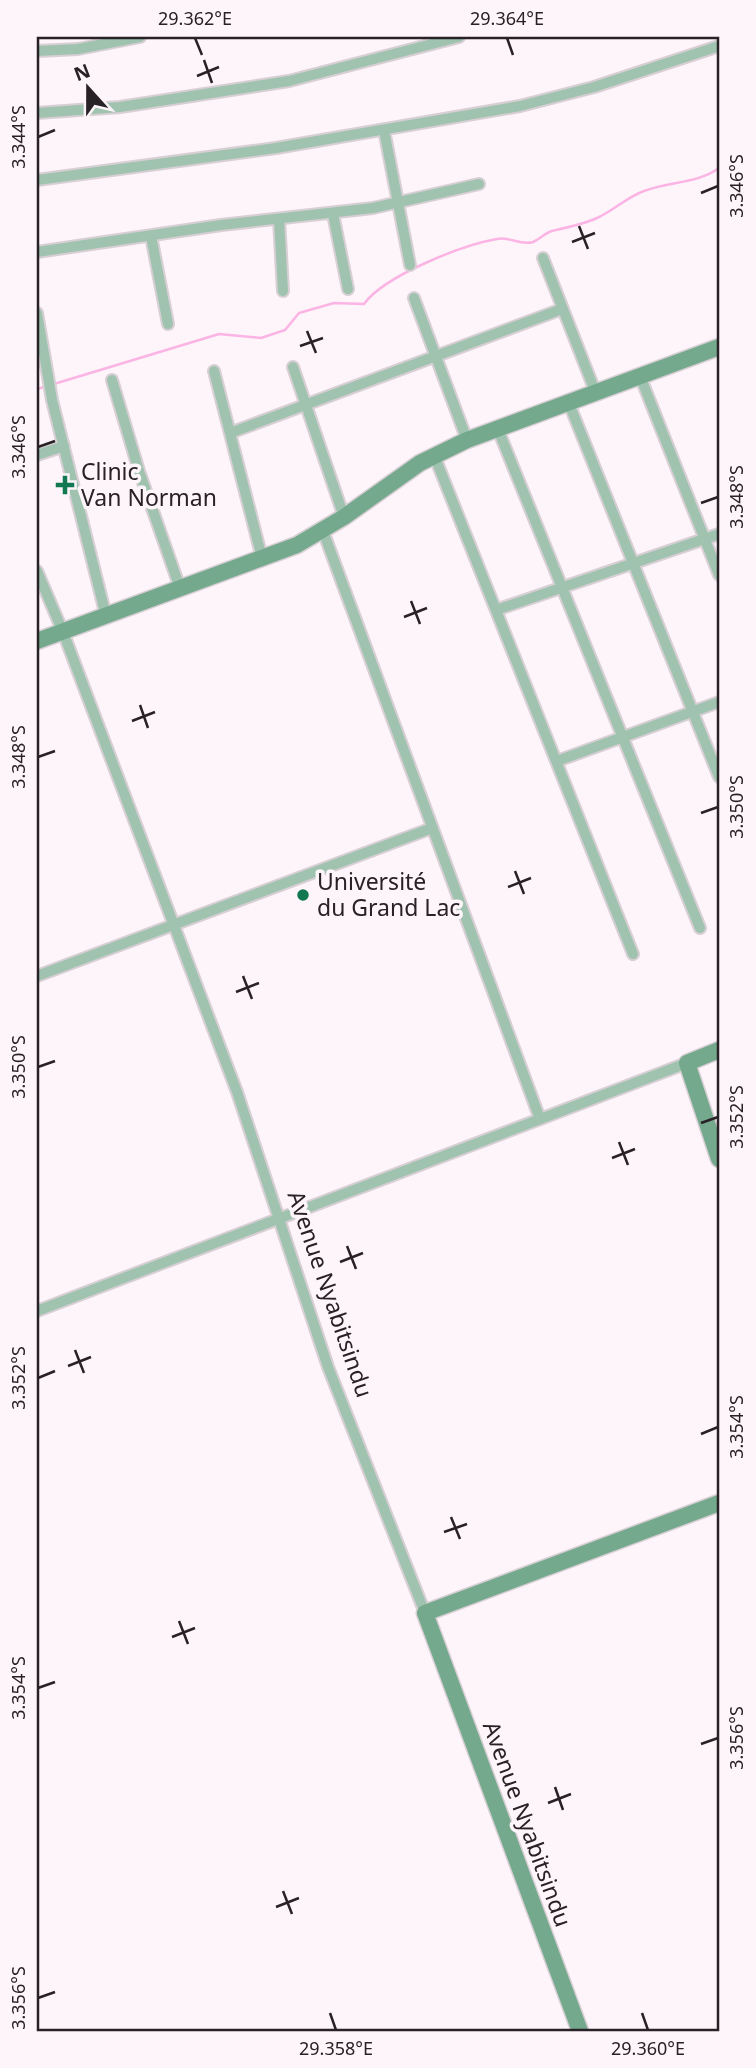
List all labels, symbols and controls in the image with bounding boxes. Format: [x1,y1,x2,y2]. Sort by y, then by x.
text: 29.362°E [158,6,232,30]
text: 29.364°E [470,6,544,30]
north arrow [52,52,122,122]
text: N [70,57,94,87]
text: 3.344°S [6,105,30,169]
text: 3.346°S [724,154,748,218]
text: 3.346°S [6,415,30,479]
place label: Clinic Van Norman [81,455,217,513]
text: 3.348°S [724,465,748,529]
marker: Clinic Van Norman [55,475,75,495]
text: 3.348°S [6,725,30,789]
text: 3.350°S [724,775,748,839]
place label: Université du Grand Lac [317,865,460,923]
marker: Université du Grand Lac [295,887,311,903]
text: 3.350°S [6,1035,30,1099]
text: 3.352°S [724,1085,748,1149]
street label: Avenue Nyabitsindu [281,1186,381,1401]
text: 3.352°S [6,1346,30,1410]
text: 3.354°S [724,1395,748,1459]
text: 3.354°S [6,1656,30,1720]
text: 3.356°S [724,1706,748,1770]
street label: Avenue Nyabitsindu [476,1716,580,1931]
text: 3.356°S [6,1966,30,2030]
text: 29.358°E [299,2036,373,2060]
text: 29.360°E [611,2036,685,2060]

